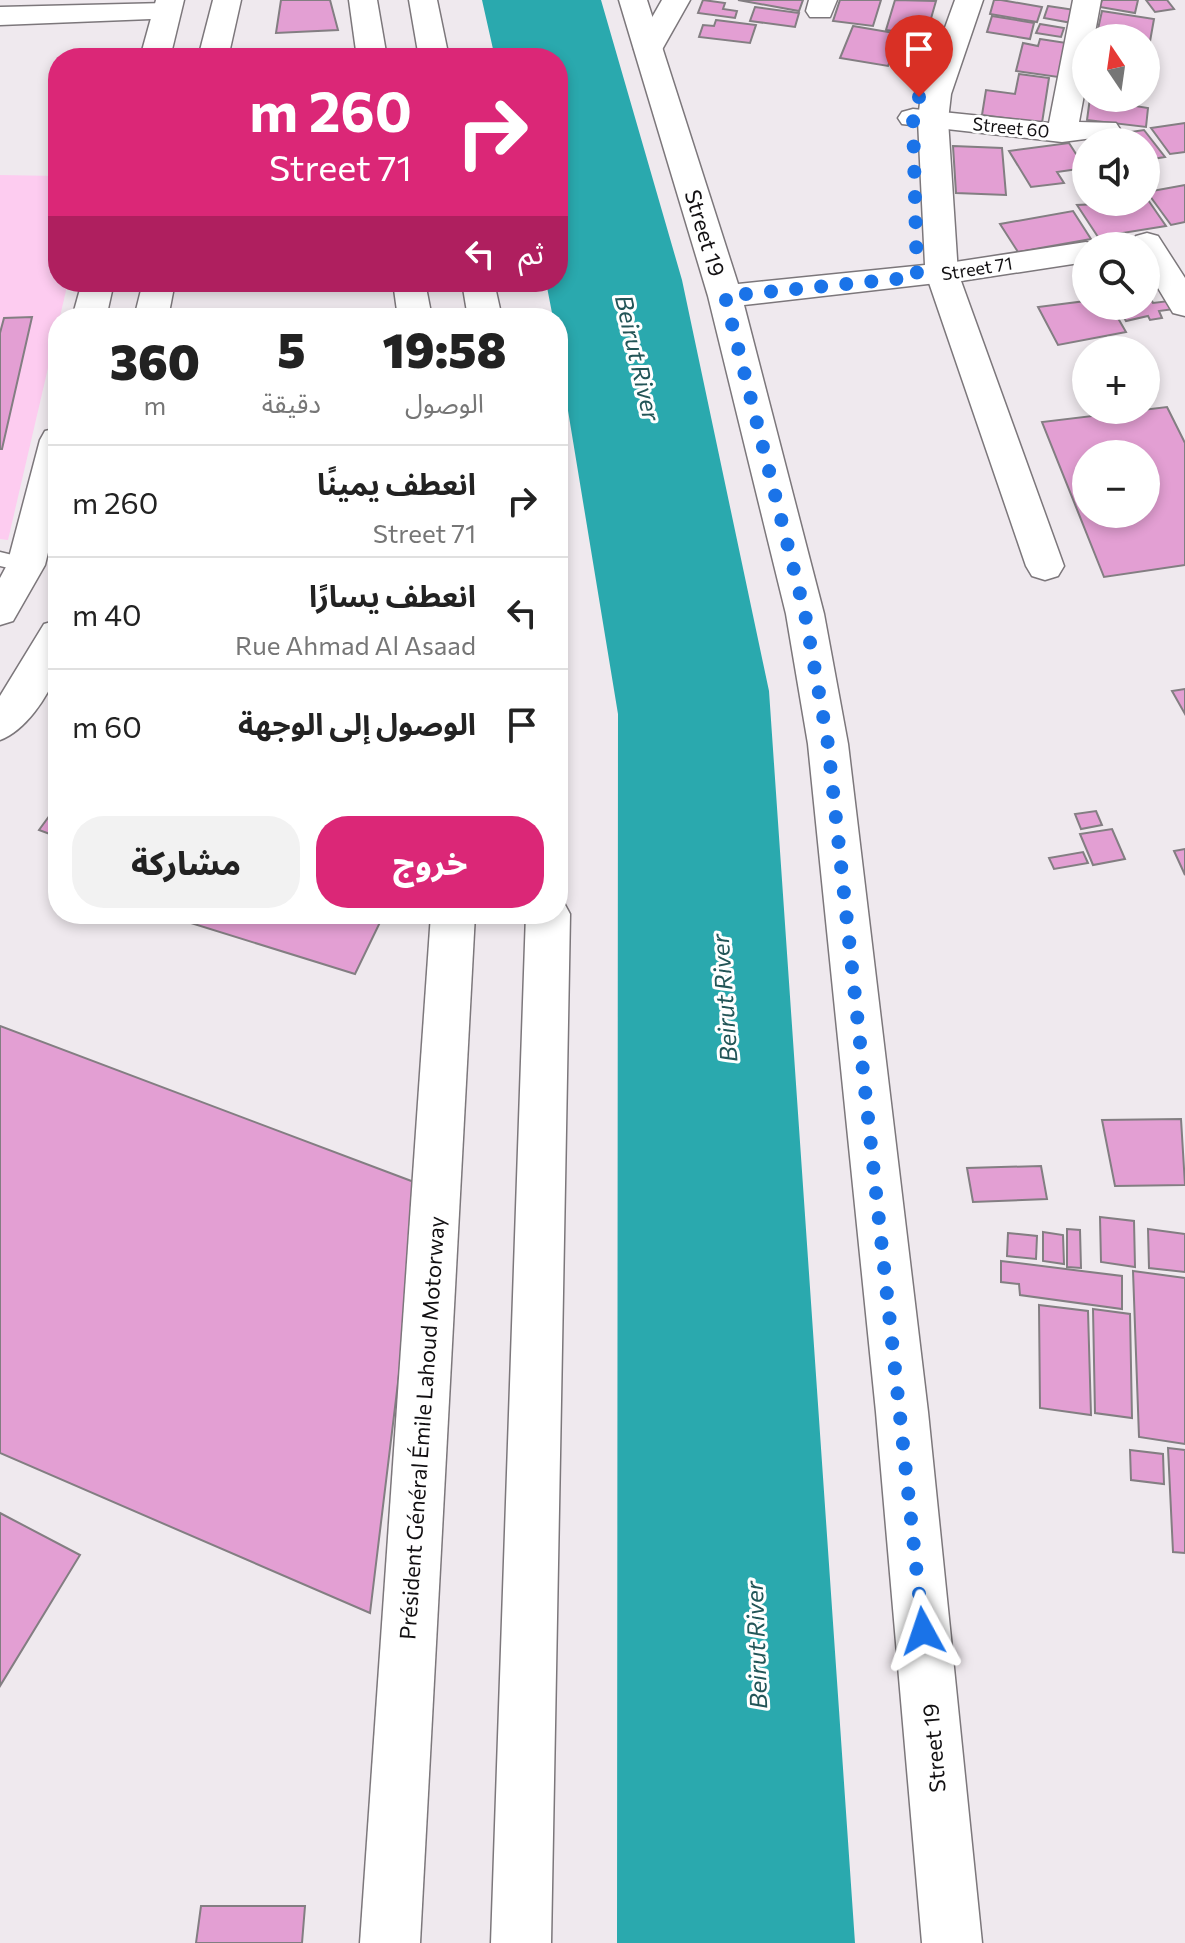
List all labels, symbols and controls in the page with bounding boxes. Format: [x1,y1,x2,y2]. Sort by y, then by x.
pin [885,15,953,97]
north arrow [1072,24,1160,112]
map controls [1072,24,1160,528]
icon: arrive [897,27,941,71]
text: 260 m [249,75,412,144]
icon: right [440,80,544,184]
street label: Street 60 [972,112,1051,142]
button: sound [1072,128,1160,216]
text: Street 71 [269,144,412,188]
street label: Street 19 [680,186,731,279]
icon: left [458,232,502,276]
button: search [1072,232,1160,320]
text: ثم [518,233,544,270]
street label: Street 71 [940,252,1014,284]
water label: Beirut River [610,292,667,425]
text: 5 [277,319,305,378]
text: 19:58 [382,319,506,378]
text: 360 [110,331,200,390]
button: + [1072,336,1160,424]
text: دقيقة [262,387,321,418]
text: الوصول [405,387,484,418]
text: m [143,389,166,420]
button: − [1072,440,1160,528]
text: انعطف يمينًا [317,464,476,501]
icon: right [500,479,544,523]
text: 260 m [72,483,158,520]
text: Street 71 [373,517,476,548]
text: انعطف يسارًا [309,576,476,613]
icon: left [500,591,544,635]
text: 40 m [72,595,142,632]
text: Rue Ahmad Al Asaad [235,629,476,660]
icon: arrive [500,703,544,747]
text: الوصول إلى الوجهة [238,704,476,741]
text: 60 m [72,707,142,744]
button: مشاركة [72,816,300,908]
button: خروج [316,816,544,908]
water label: Beirut River [704,932,742,1063]
street label: Président Général Émile Lahoud Motorway [393,1215,450,1641]
water label: Beirut River [739,1579,772,1710]
position arrow [881,1589,965,1673]
street label: Street 19 [916,1702,951,1794]

